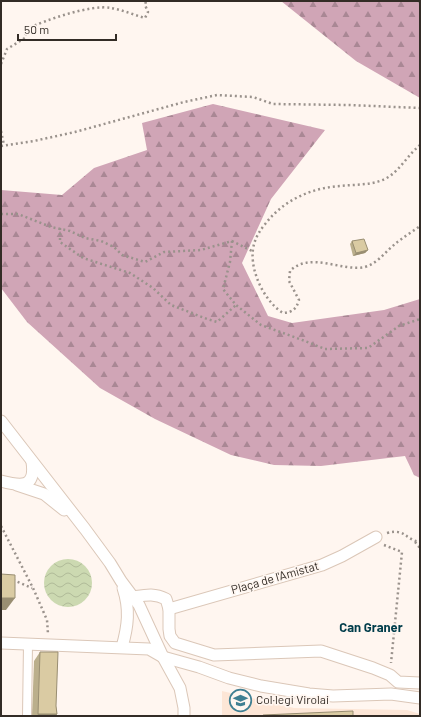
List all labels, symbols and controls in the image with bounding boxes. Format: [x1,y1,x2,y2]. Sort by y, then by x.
scale bar [18,16,116,42]
text: 50 m [24,22,49,36]
street label: Plaça de l'Amistat [229,558,320,596]
district label: Can Graner [339,619,403,635]
school or university icon: Col·legi Virolai [227,687,253,713]
place label: Col·legi Virolai [256,692,329,706]

